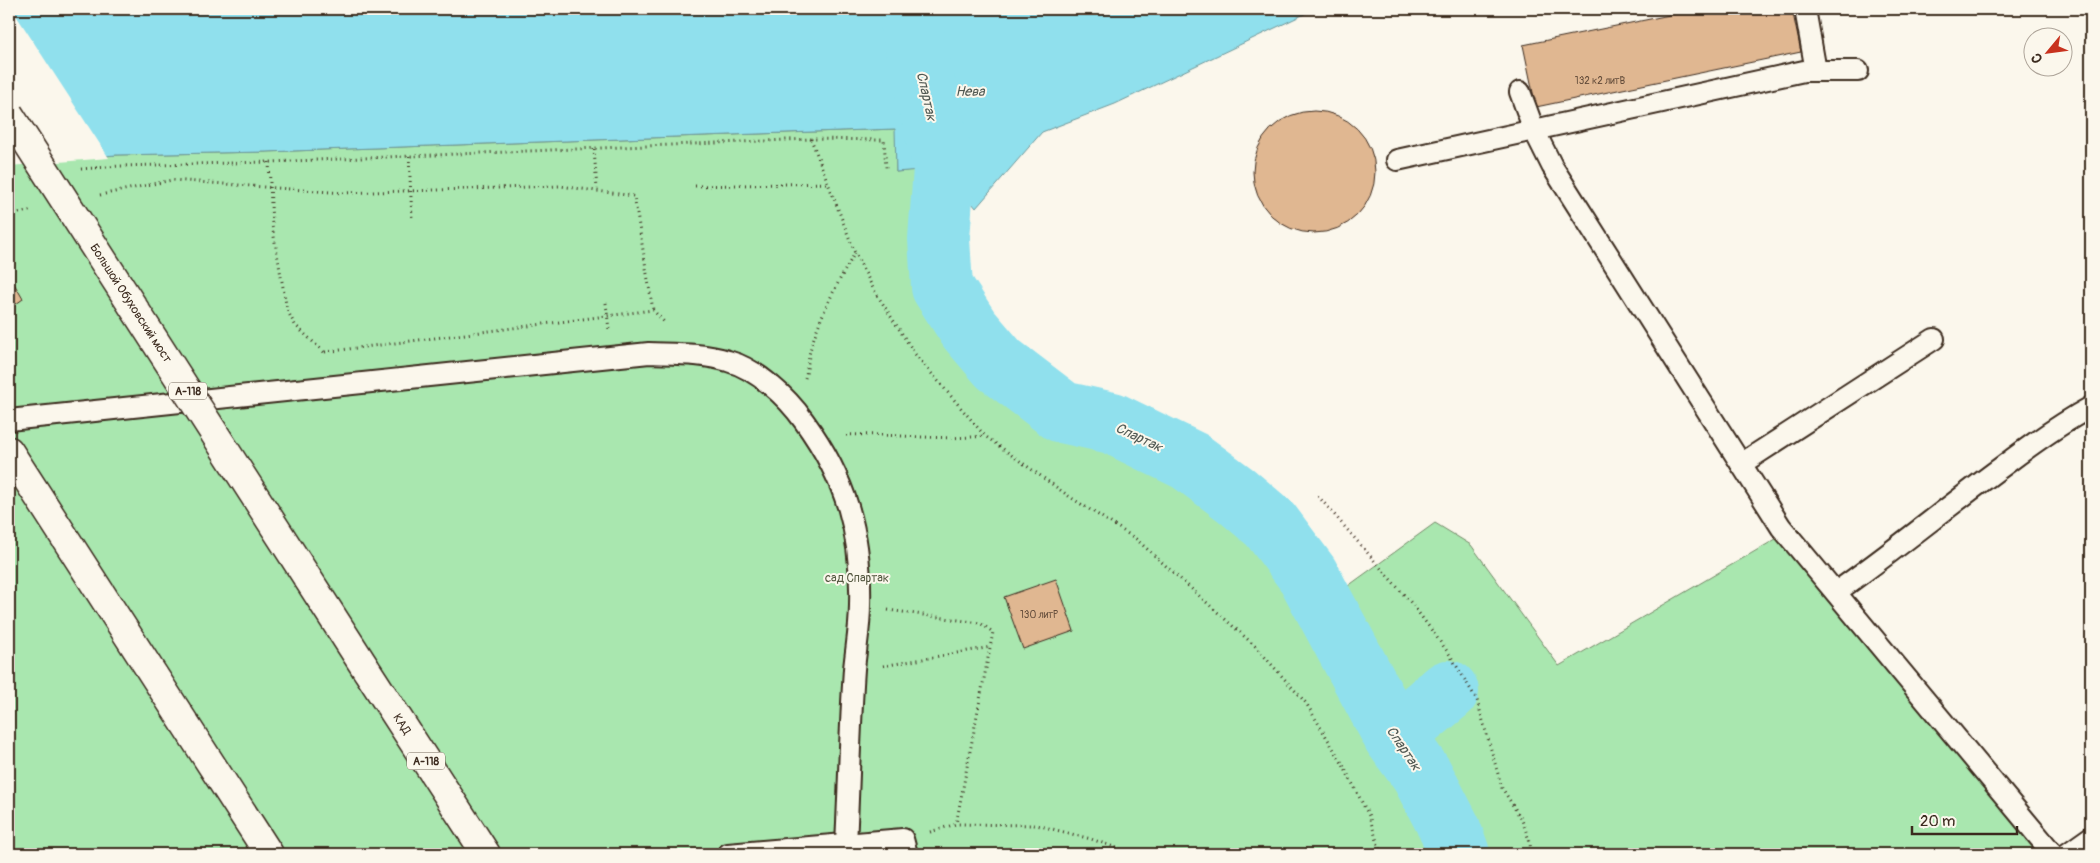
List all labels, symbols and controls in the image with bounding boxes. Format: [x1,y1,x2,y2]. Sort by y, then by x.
north arrow [2022,28,2072,78]
text: С [2027,50,2047,66]
water label: Спартак [913,70,941,124]
house number: 132 к2 литВ [1575,75,1626,87]
water label: Нева [955,83,986,100]
street label: Большой Обуховский мост [86,241,175,366]
road number: А-118 [169,382,207,400]
water label: Спартак [1113,419,1166,456]
park label: сад Спартак [825,571,889,586]
house number: 130 литР [1020,609,1058,621]
street label: КАД [389,711,414,738]
water label: Спартак [1383,723,1425,775]
road number: А-118 [407,752,445,769]
scale bar [1912,803,2018,835]
text: 20 m [1920,812,1955,831]

